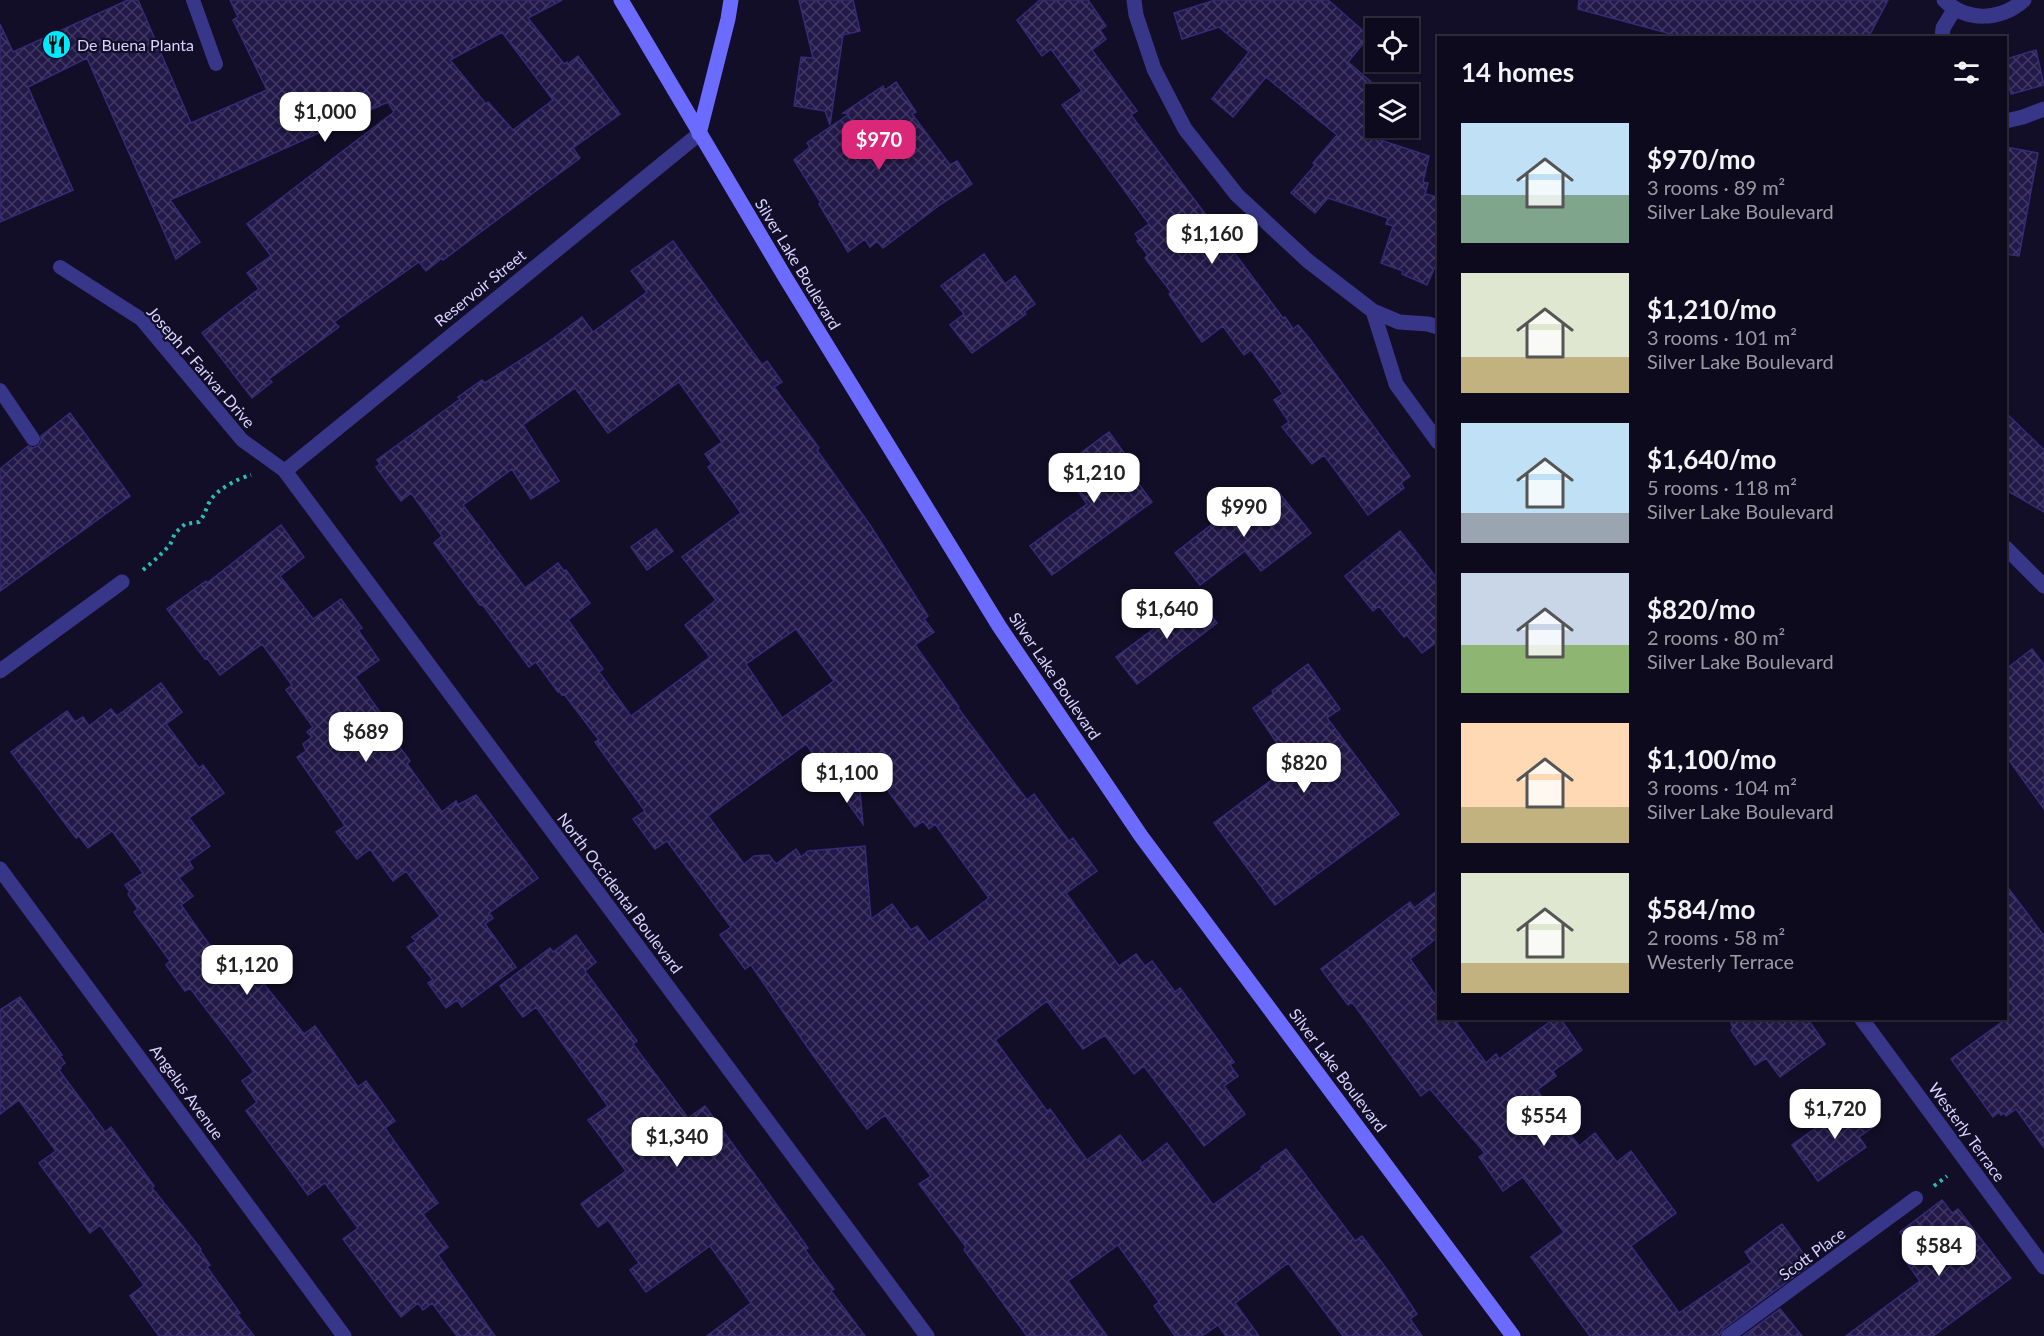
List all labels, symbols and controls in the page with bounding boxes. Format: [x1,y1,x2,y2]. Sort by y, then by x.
map controls [1365,18,1419,138]
button: locate [1365,18,1419,72]
restaurant icon: De Buena Planta [40,29,72,61]
place label: De Buena Planta [77,35,194,54]
text: 14 homes [1461,56,1574,88]
icon: filters [1950,56,1983,89]
button: layers [1365,84,1419,138]
pin: $1,000 [276,92,374,143]
text: $1,000 [294,99,356,123]
pin: $970 [843,120,915,171]
text: $970 [856,127,902,151]
text: $970/mo [1647,143,1755,175]
icon: home [1509,147,1581,219]
text: 3 rooms · 89 m² [1647,175,1785,199]
street label: Silver Lake Boulevard [752,195,845,333]
text: Silver Lake Boulevard [1647,199,1834,223]
pin: $1,160 [1163,214,1261,265]
text: $1,160 [1181,221,1243,245]
street label: Reservoir Street [430,245,529,330]
text: $1,210/mo [1647,293,1777,325]
icon: home [1509,297,1581,369]
street label: Joseph F Farivar Drive [143,302,259,431]
text: 3 rooms · 101 m² [1647,325,1797,349]
text: Silver Lake Boulevard [1647,349,1834,373]
text: $1,640/mo [1647,443,1777,475]
icon: home [1509,447,1581,519]
pin: $1,210 [1045,453,1143,504]
text: $1,210 [1063,460,1125,484]
text: 5 rooms · 118 m² [1647,475,1797,499]
pin: $990 [1208,487,1280,538]
text: $990 [1221,494,1267,518]
text: Silver Lake Boulevard [1647,499,1834,523]
pin: $1,640 [1118,589,1216,640]
text: $820/mo [1647,593,1755,625]
text: $1,640 [1136,596,1198,620]
icon: home [1509,597,1581,669]
street label: Silver Lake Boulevard [1006,608,1105,743]
text: 2 rooms · 80 m² [1647,625,1785,649]
text: Silver Lake Boulevard [1647,649,1834,673]
pin: $689 [330,712,402,763]
text: $689 [343,719,389,743]
pin: $820 [1268,743,1340,794]
text: $1,100/mo [1647,743,1777,775]
icon: home [1509,747,1581,819]
text: $820 [1281,750,1327,774]
pin: $1,100 [798,753,896,804]
text: $1,100 [816,760,878,784]
text: 3 rooms · 104 m² [1647,775,1797,799]
text: Silver Lake Boulevard [1647,799,1834,823]
street label: North Occidental Boulevard [554,809,687,977]
text: $584/mo [1647,893,1755,925]
icon: home [1509,897,1581,969]
text: 2 rooms · 58 m² [1647,925,1785,949]
pin: $1,120 [198,945,296,996]
text: Westerly Terrace [1647,949,1794,973]
text: $1,120 [216,952,278,976]
street label: Silver Lake Boulevard [1286,1004,1391,1135]
street label: Angelus Avenue [147,1041,228,1143]
street label: Westerly Terrace [1925,1079,2010,1185]
pin: $1,720 [1786,1089,1884,1140]
pin: $554 [1508,1096,1580,1147]
text: $1,720 [1804,1096,1866,1120]
text: $554 [1521,1103,1567,1127]
pin: $1,340 [628,1117,726,1168]
text: $1,340 [646,1124,708,1148]
street label: Scott Place [1775,1223,1849,1284]
pin: $584 [1903,1226,1975,1277]
text: $584 [1916,1233,1962,1257]

